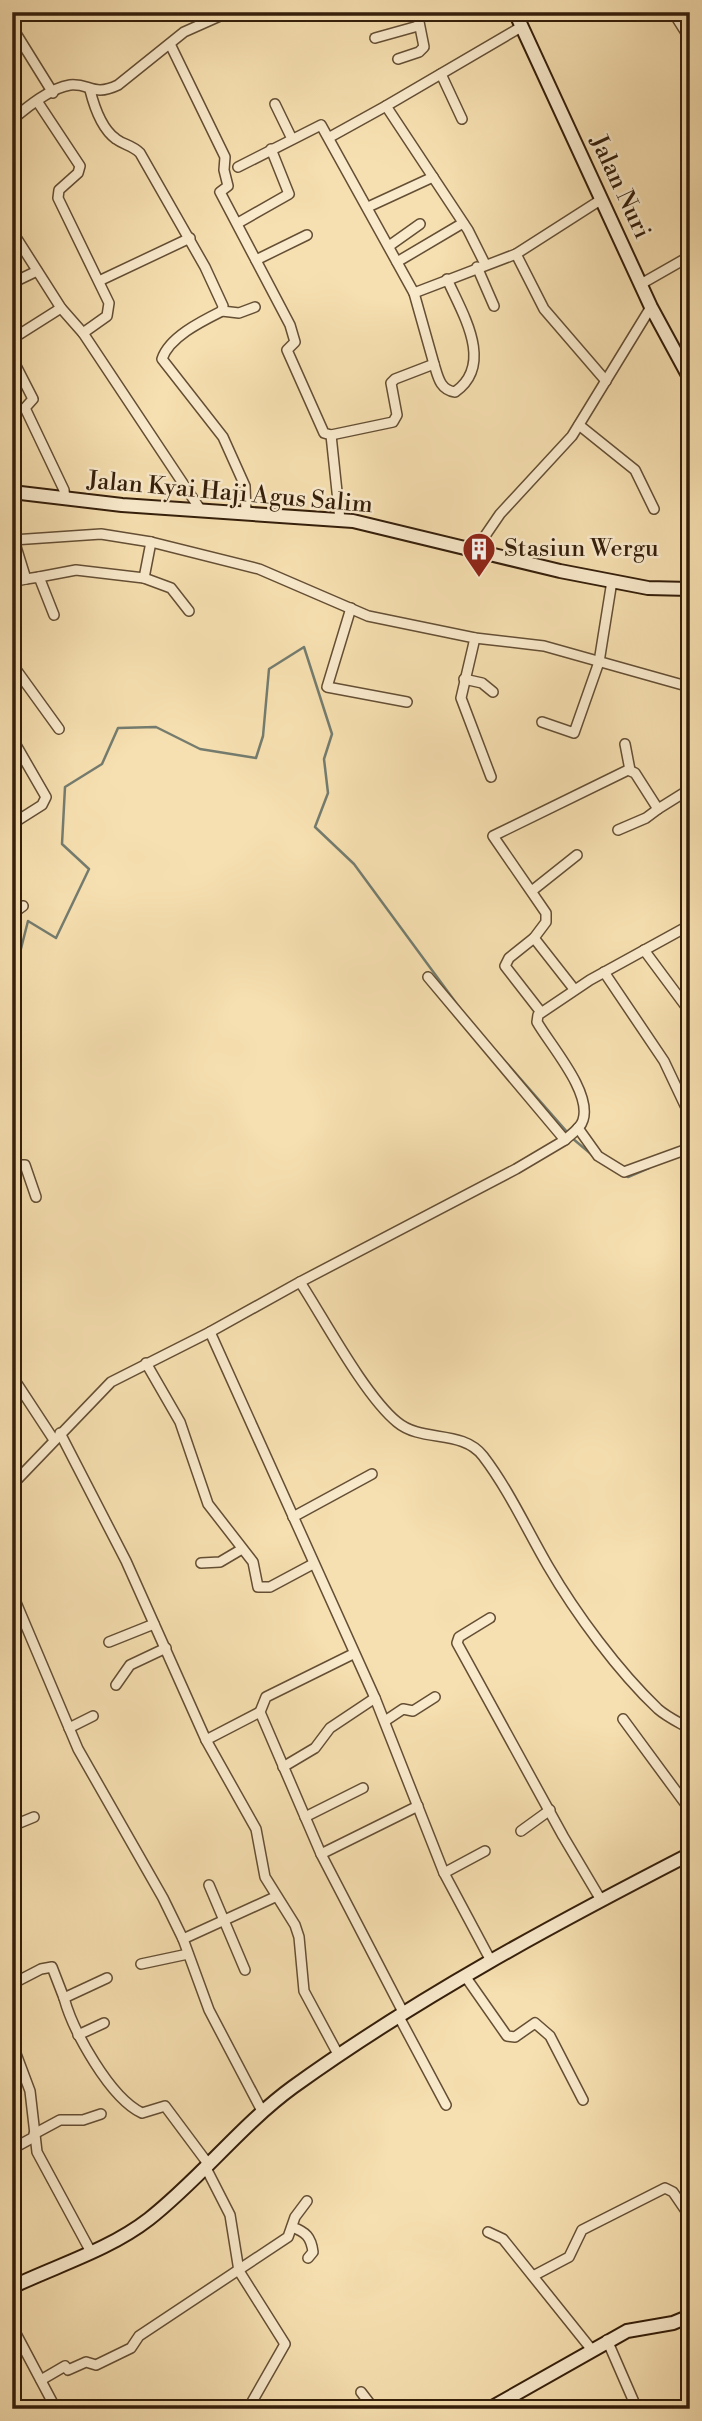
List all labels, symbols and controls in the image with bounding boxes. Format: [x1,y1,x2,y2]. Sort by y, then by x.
street label: Jalan Nuri [583,130,657,244]
street label: Jalan Kyai Haji Agus Salim [85,465,374,520]
building icon: Stasiun Wergu [460,530,498,579]
place label: Stasiun Wergu [504,534,659,564]

